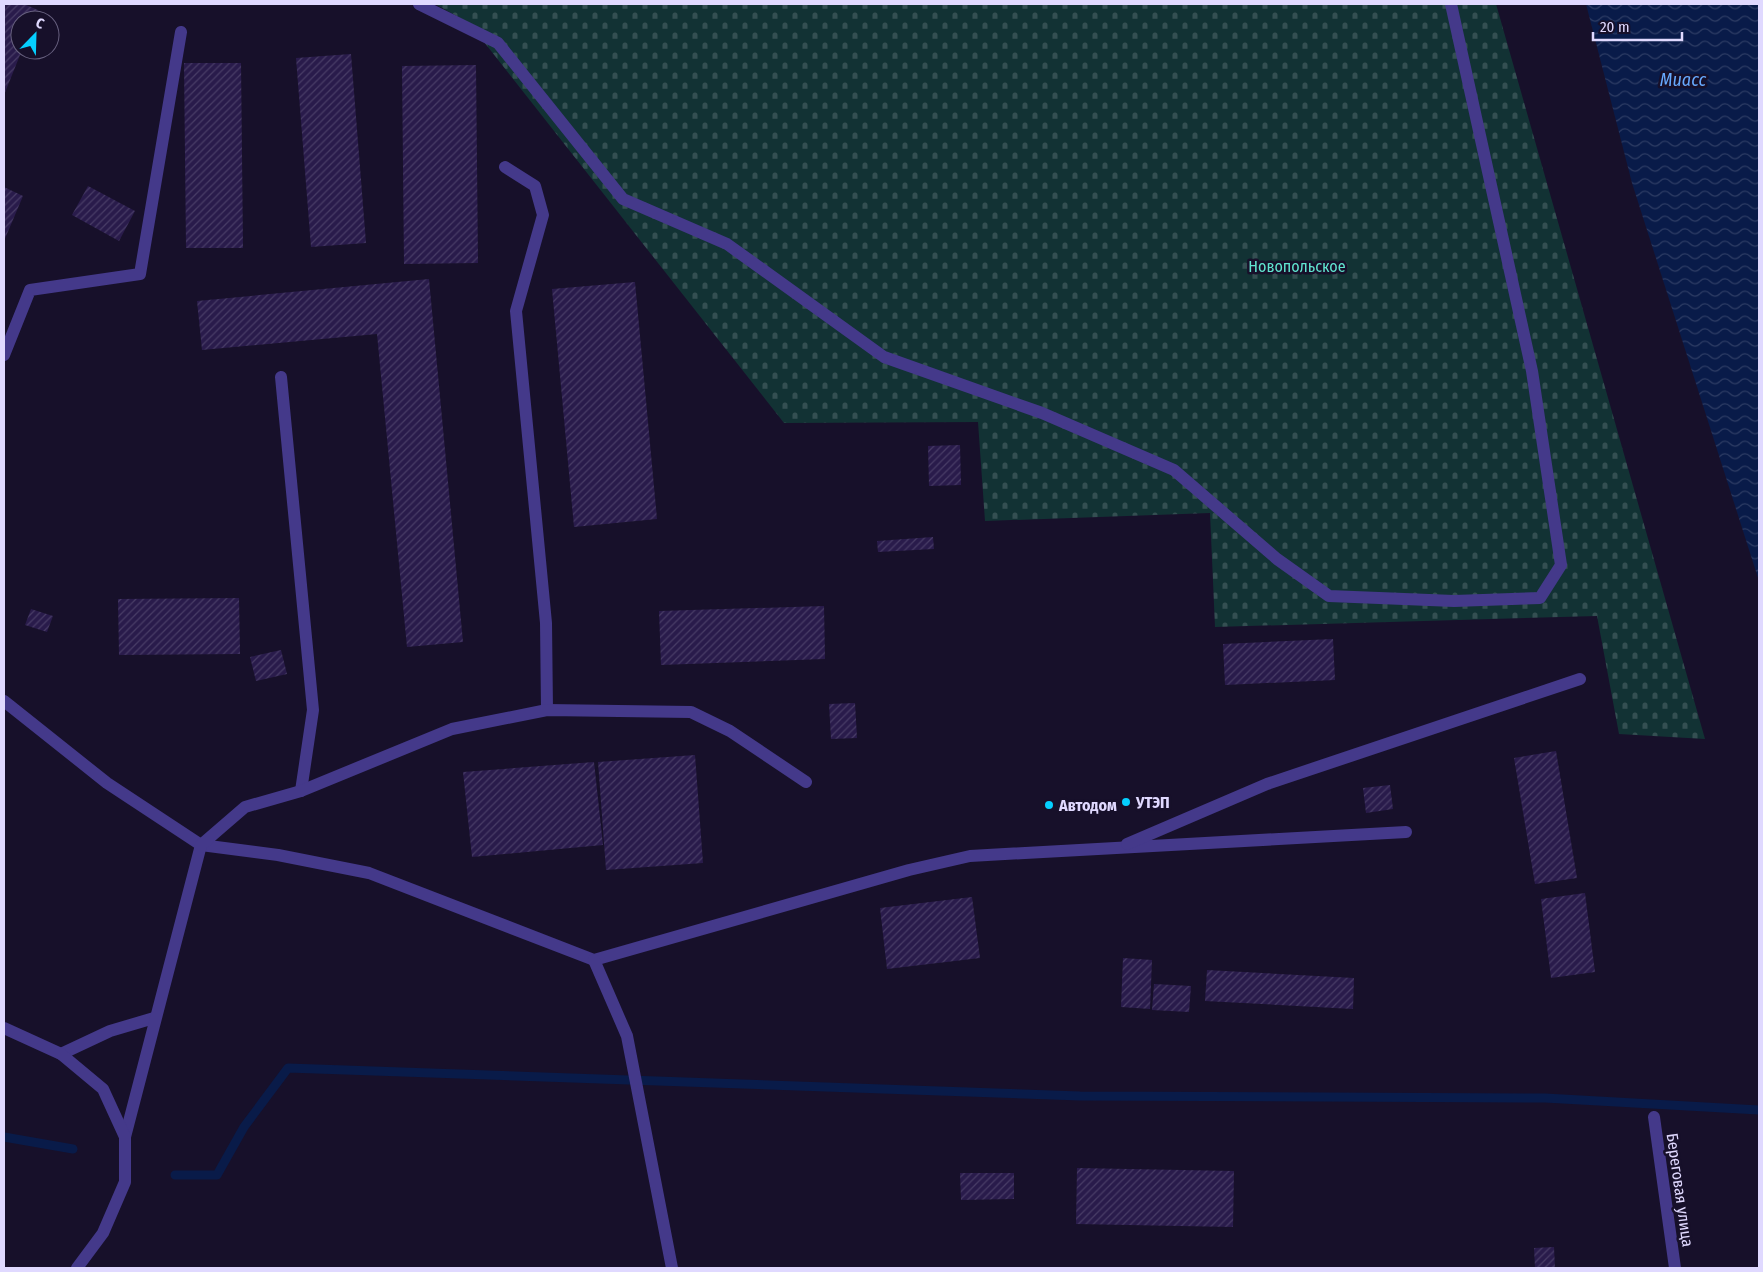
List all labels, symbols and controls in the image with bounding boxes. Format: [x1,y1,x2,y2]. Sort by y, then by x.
north arrow [10,10,60,60]
scale bar [1593,10,1682,42]
text: С [33,14,47,33]
text: 20 m [1600,18,1630,36]
water label: Миасс [1660,69,1707,91]
park label: Новопольское [1248,257,1346,276]
place label: УТЭП [1135,793,1170,812]
place label: Автодом [1058,796,1117,815]
marker: УТЭП [1120,796,1132,808]
marker: Автодом [1043,799,1055,811]
street label: Береговая улица [1663,1132,1697,1248]

